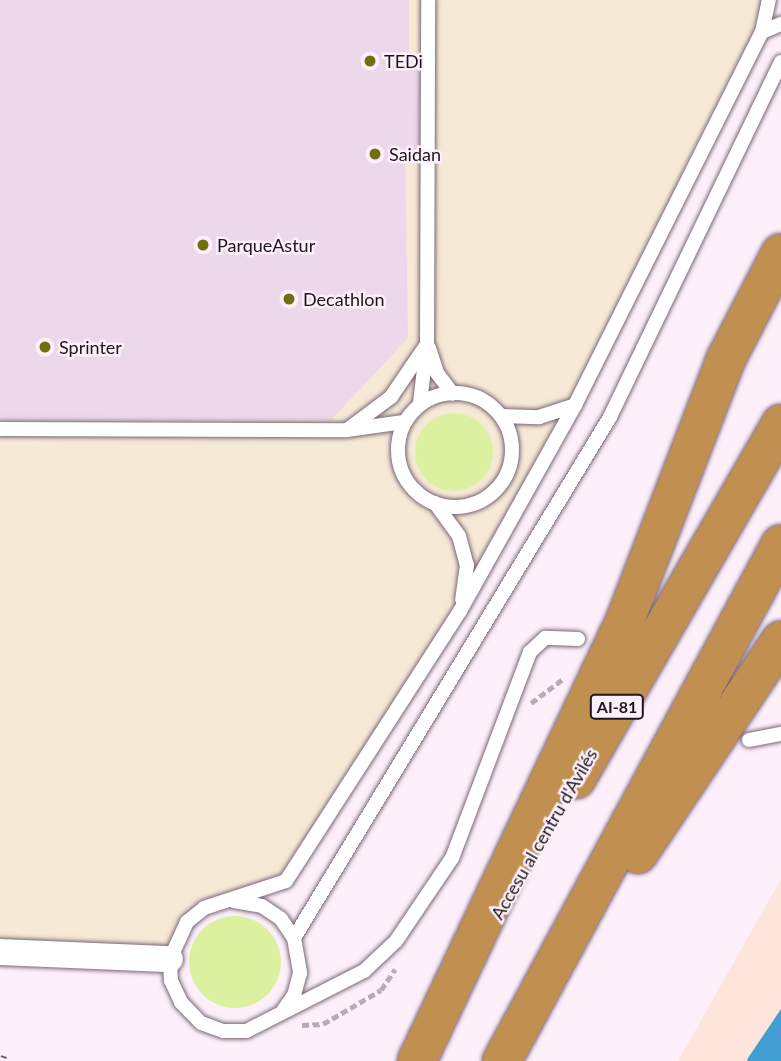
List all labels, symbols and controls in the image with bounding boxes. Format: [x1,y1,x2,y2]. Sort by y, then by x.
place label: TEDi [384,50,423,72]
marker: TEDi [362,53,378,69]
place label: Saidan [389,143,441,165]
marker: Saidan [367,146,383,162]
place label: ParqueAstur [217,234,315,256]
marker: ParqueAstur [195,237,211,253]
place label: Decathlon [303,288,384,310]
marker: Decathlon [281,291,297,307]
place label: Sprinter [59,336,122,358]
marker: Sprinter [37,339,53,355]
road number: AI-81 [589,694,645,720]
street label: Accesu al centru d'Avilés [486,745,602,923]

